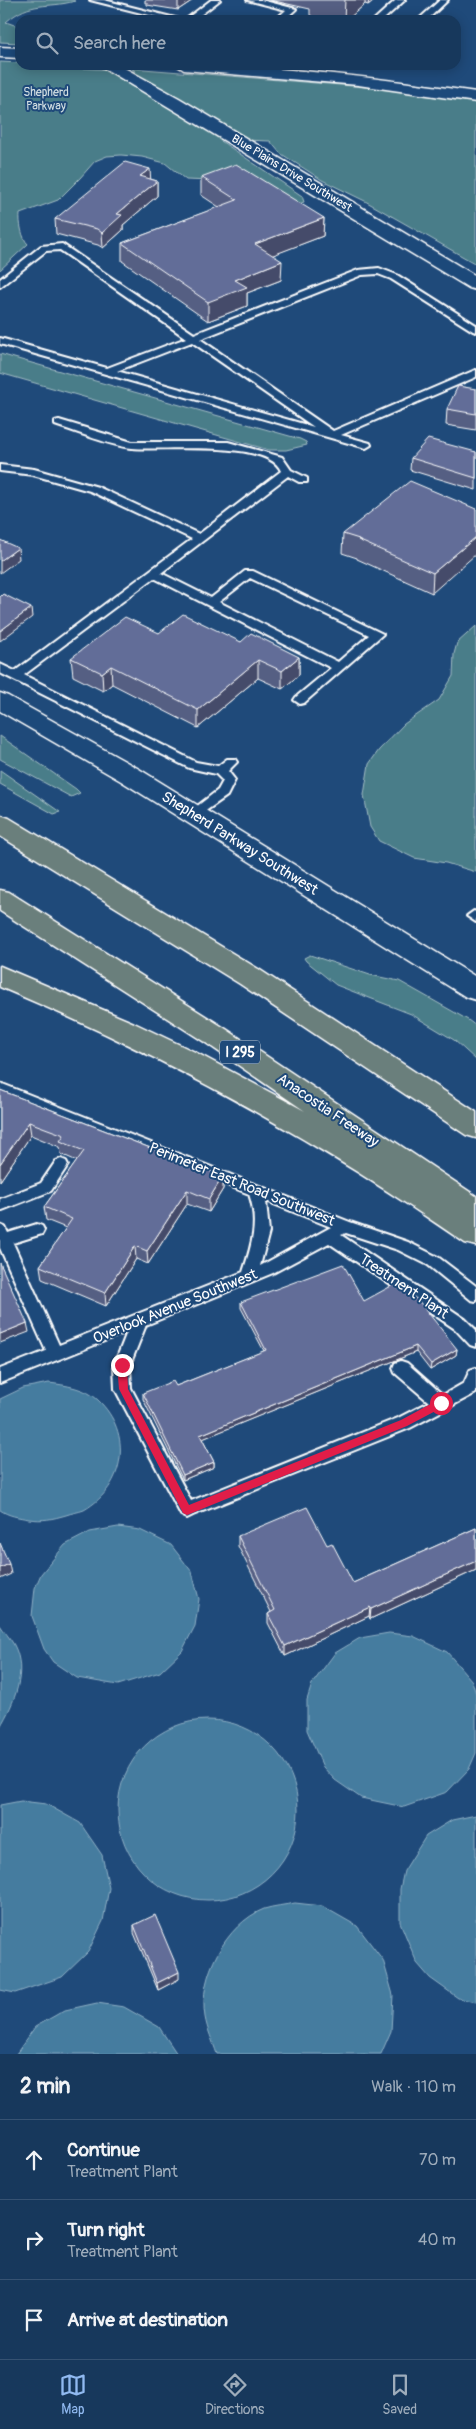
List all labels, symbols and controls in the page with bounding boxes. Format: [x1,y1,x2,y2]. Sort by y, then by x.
search box [15,15,461,70]
icon: search [33,29,61,57]
text: Search here [73,31,166,55]
park label: Shepherd Parkway [23,85,69,114]
street label: Blue Plains Drive Southwest [229,131,355,216]
street label: Shepherd Parkway Southwest [158,787,322,900]
road number: I 295 [220,1040,260,1064]
street label: Anacostia Freeway [273,1069,383,1152]
street label: Perimeter East Road Southwest [146,1138,338,1231]
street label: Treatment Plant [355,1250,453,1324]
street label: Overlook Avenue Southwest [90,1264,261,1348]
route end [111,1354,134,1377]
route start [430,1392,453,1415]
text: 2 min [20,2073,70,2100]
text: Walk · 110 m [371,2077,456,2097]
text: Continue [67,2138,140,2162]
icon: ahead [20,2146,48,2174]
text: 70 m [419,2150,456,2170]
text: Treatment Plant [67,2162,178,2182]
text: Turn right [67,2218,145,2242]
icon: right [20,2226,48,2254]
text: 40 m [418,2230,456,2250]
text: Treatment Plant [67,2242,178,2262]
icon: arrive [20,2306,48,2334]
text: Arrive at destination [67,2308,228,2332]
tab: Map [59,2371,87,2418]
tab: Directions [205,2371,264,2418]
tab: Saved [382,2371,417,2418]

